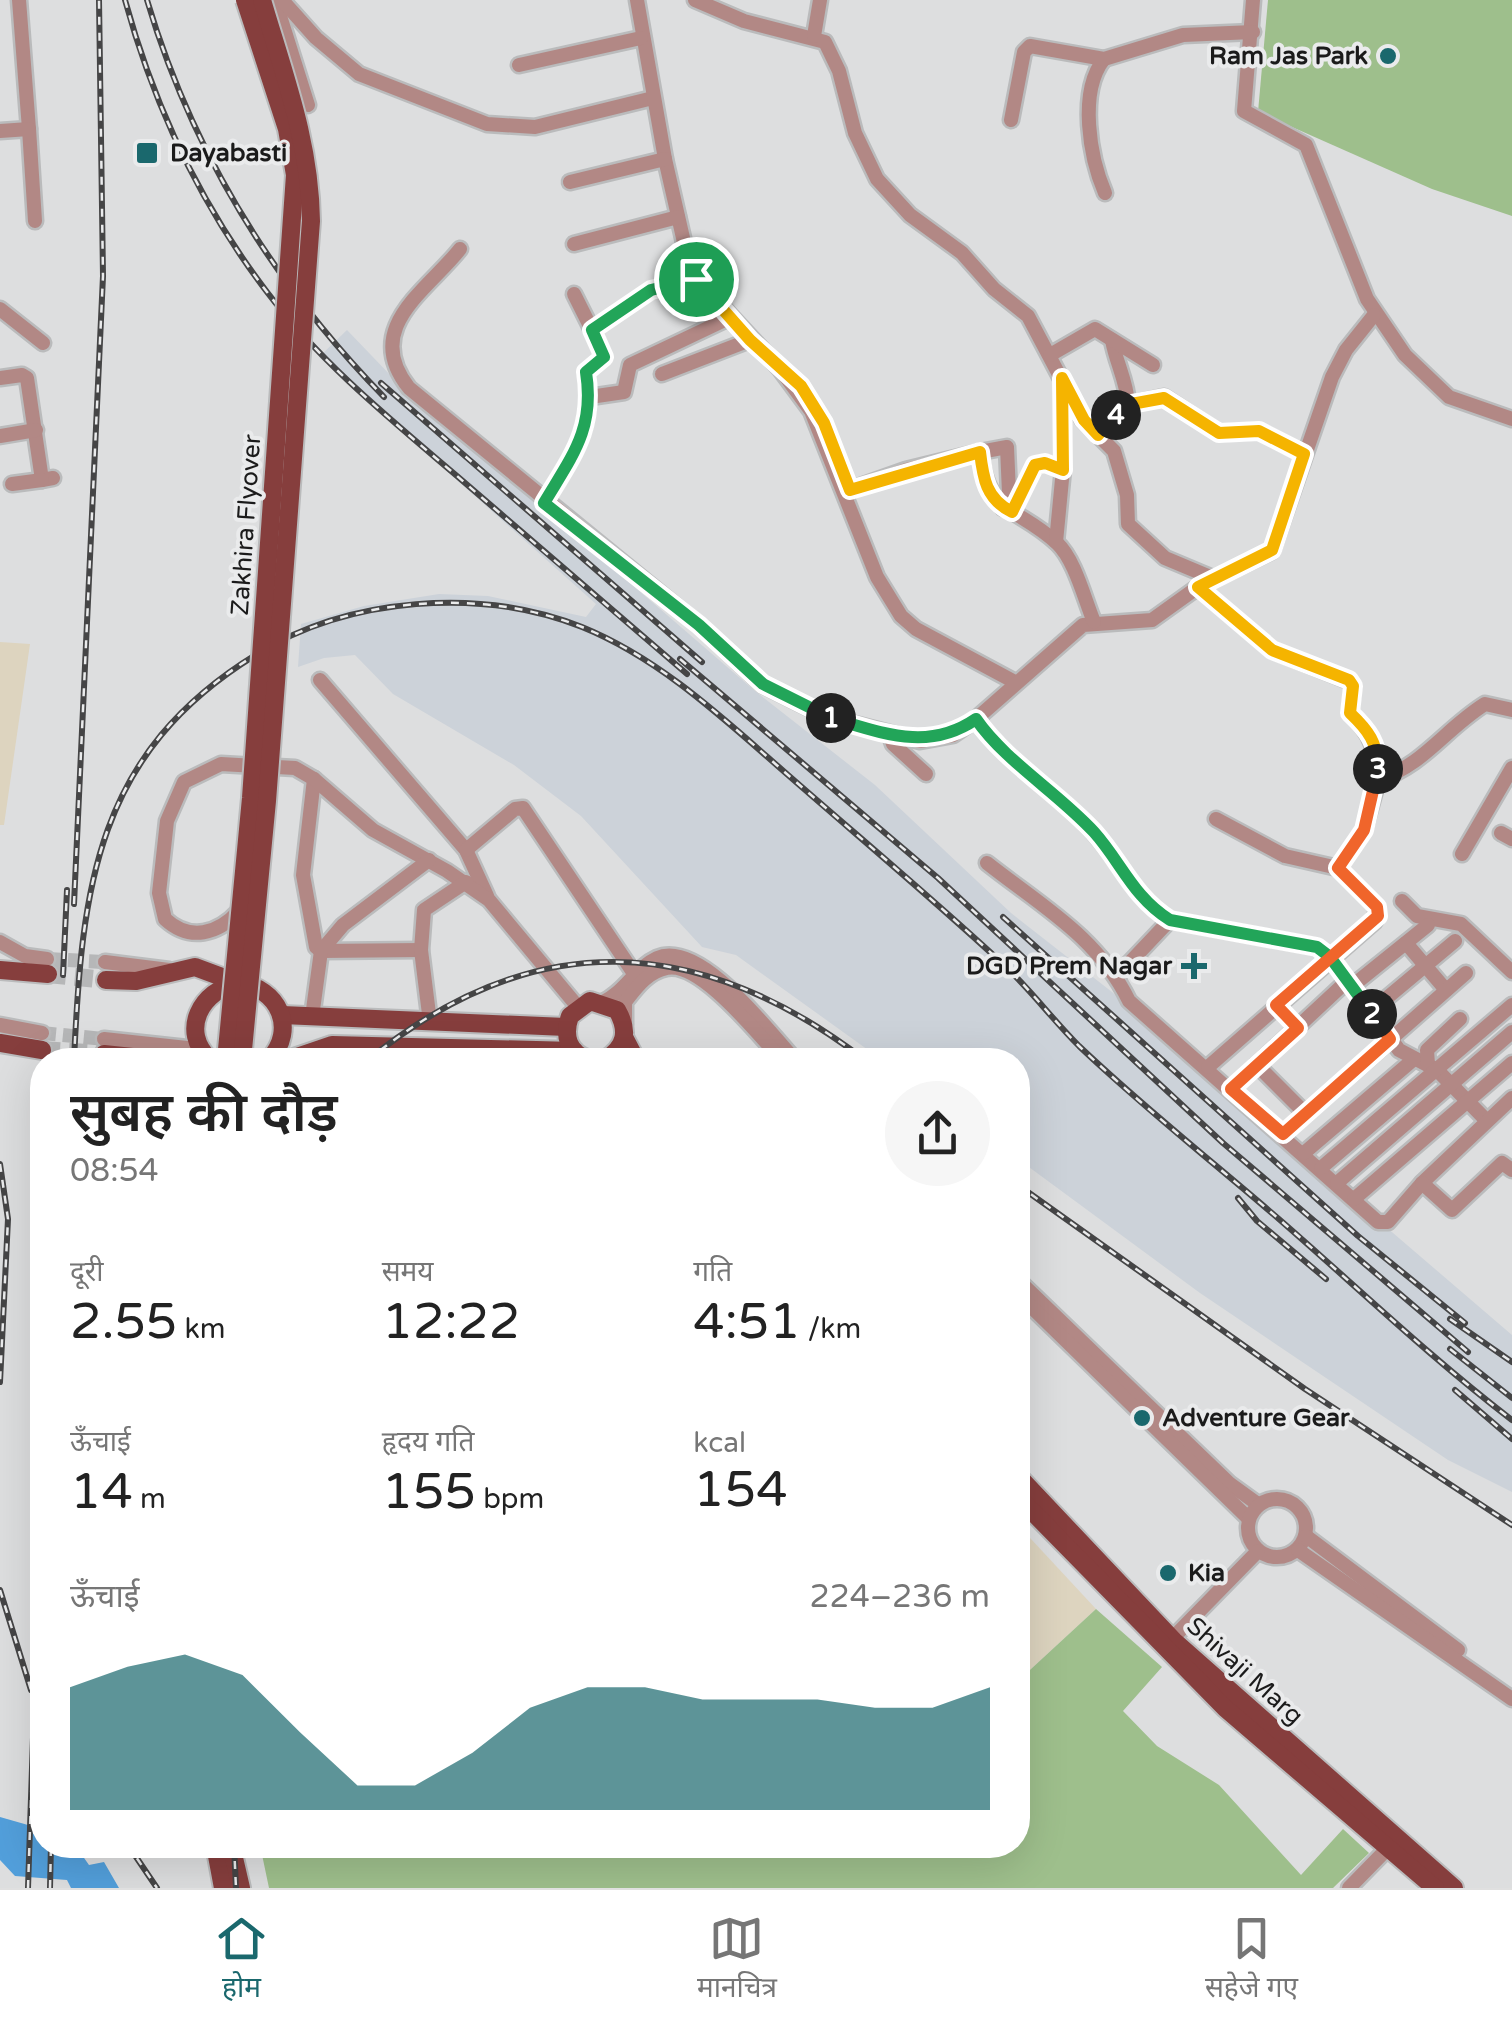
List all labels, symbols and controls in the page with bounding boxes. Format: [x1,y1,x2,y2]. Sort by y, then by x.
place label: Ram Jas Park [1209,41,1368,71]
marker: Ram Jas Park [1377,45,1399,67]
place label: Dayabasti [170,138,287,168]
marker: Dayabasti [134,140,160,166]
pin [654,237,739,322]
icon: arrive [669,252,724,307]
pin: 4 [1091,390,1141,440]
text: 4 [1107,398,1125,432]
street label: Zakhira Flyover [225,433,267,617]
pin: 1 [806,693,856,743]
text: 1 [822,701,840,735]
pin: 3 [1353,744,1403,794]
text: 3 [1369,752,1387,786]
place label: DGD Prem Nagar [966,951,1172,981]
marker: DGD Prem Nagar [1181,953,1207,979]
pin: 2 [1347,989,1397,1039]
text: 2 [1363,997,1381,1031]
text: सुबह की दौड़ [70,1081,338,1147]
button: share [885,1081,990,1186]
text: 08:54 [70,1152,159,1190]
text: दूरी [70,1255,104,1289]
text: समय [382,1255,434,1289]
text: गति [693,1255,732,1289]
text: 2.55 [70,1292,177,1352]
text: 12:22 [382,1292,520,1352]
text: 4:51 [693,1292,801,1352]
text: km [177,1312,225,1346]
text: /km [801,1312,861,1346]
place label: Adventure Gear [1162,1403,1350,1433]
marker: Adventure Gear [1131,1407,1153,1429]
text: ऊँचाई [70,1425,131,1459]
text: हृदय गति [382,1425,474,1459]
text: kcal [693,1426,746,1460]
text: 154 [693,1460,788,1520]
text: 14 [70,1462,133,1522]
text: 155 [382,1462,476,1522]
text: m [133,1482,166,1516]
text: bpm [476,1482,544,1516]
place label: Kia [1188,1558,1225,1588]
marker: Kia [1157,1562,1179,1584]
text: ऊँचाई [70,1578,139,1616]
text: 224–236 m [810,1578,990,1616]
street label: Shivaji Marg [1181,1611,1309,1731]
tab: होम [214,1911,269,2008]
tab: मानचित्र [697,1911,777,2008]
tab: सहेजे गए [1205,1911,1298,2008]

